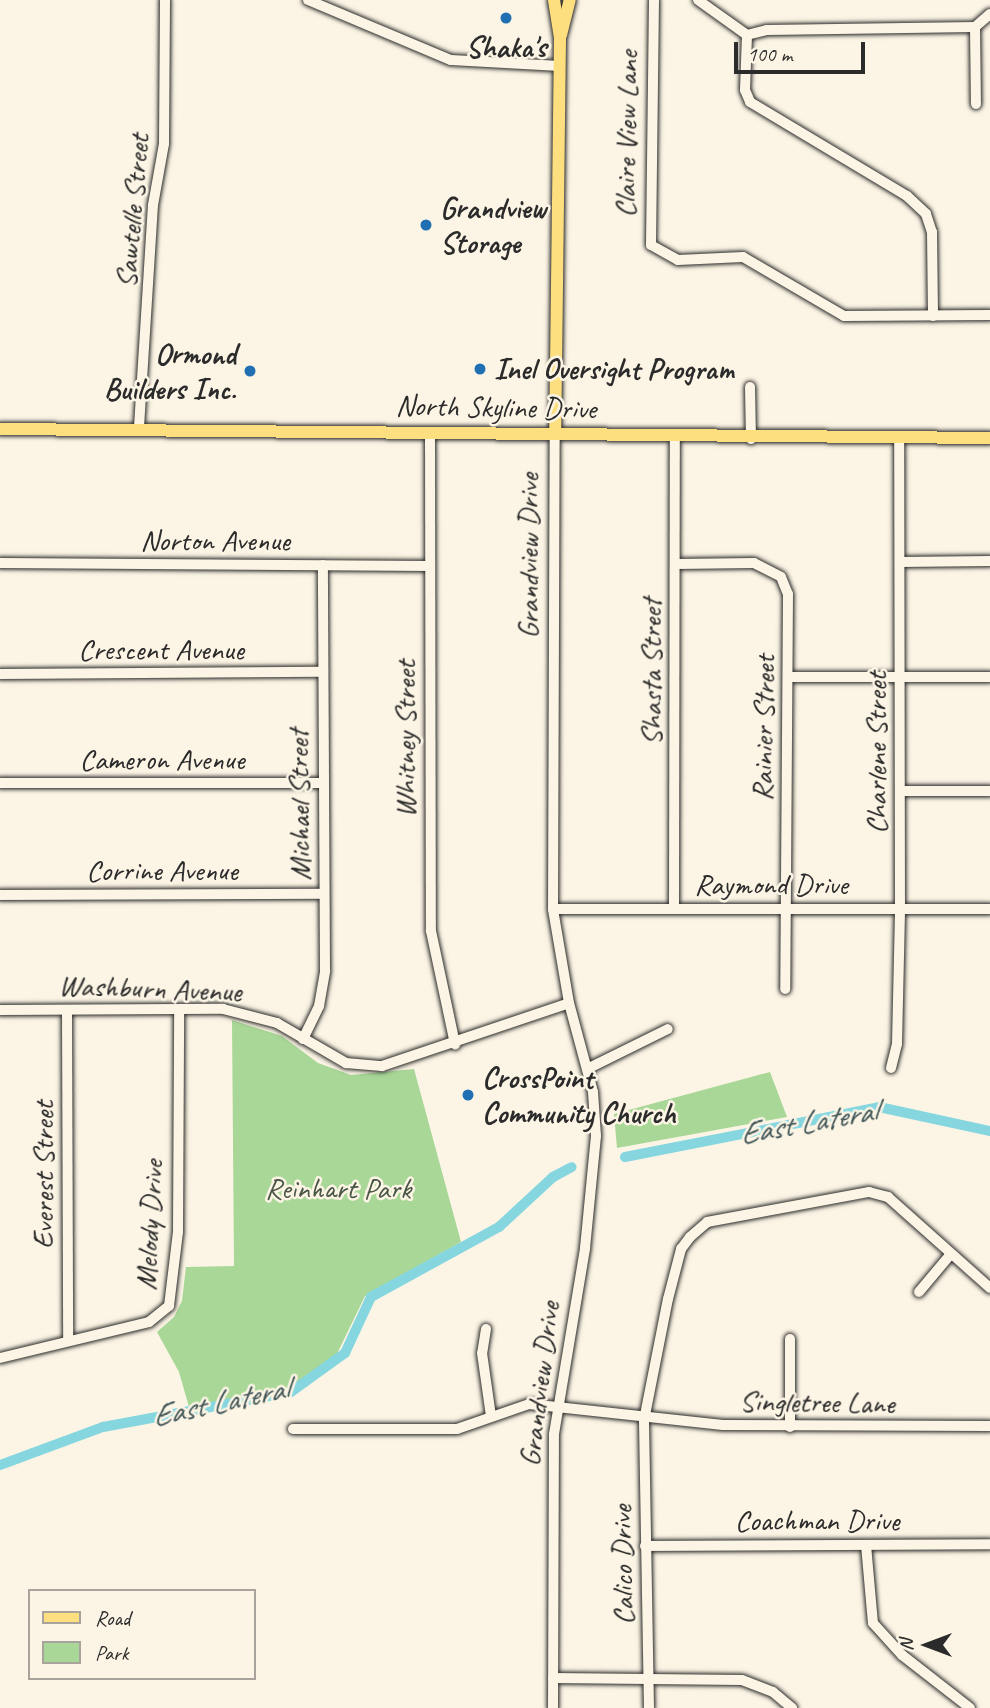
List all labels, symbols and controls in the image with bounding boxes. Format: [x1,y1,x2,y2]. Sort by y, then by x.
marker: Shaka's [498,10,514,26]
scale bar [738,28,869,72]
place label: Shaka's [466,29,546,65]
text: 100 m [747,41,792,67]
street label: Claire View Lane [607,50,645,218]
street label: Sawtelle Street [107,132,157,290]
place label: Grandview Storage [440,190,546,260]
marker: Grandview Storage [418,217,434,233]
place label: Ormond Builders Inc. [105,336,236,406]
place label: Inel Oversight Program [494,351,734,387]
marker: Inel Oversight Program [472,361,488,377]
marker: Ormond Builders Inc. [242,363,258,379]
street label: North Skyline Drive [395,387,597,427]
street label: Grandview Drive [510,473,546,639]
street label: Norton Avenue [140,522,290,558]
street label: Shasta Street [633,599,669,745]
street label: Crescent Avenue [78,631,244,667]
street label: Rainier Street [744,654,782,802]
street label: Whitney Street [387,660,423,818]
street label: Charlene Street [858,672,894,834]
street label: Michael Street [280,729,318,881]
street label: Cameron Avenue [80,741,244,777]
street label: Corrine Avenue [86,852,238,888]
street label: Raymond Drive [694,866,848,902]
street label: Washburn Avenue [58,967,242,1009]
place label: CrossPoint Community Church [482,1060,677,1130]
marker: CrossPoint Community Church [460,1087,476,1103]
water label: East Lateral [736,1092,880,1154]
street label: Everest Street [25,1101,61,1249]
street label: Melody Drive [128,1159,170,1291]
park label: Reinhart Park [265,1170,411,1206]
street label: Grandview Drive [511,1300,567,1468]
water label: East Lateral [148,1370,292,1436]
street label: Singletree Lane [739,1383,895,1421]
street label: Coachman Drive [735,1502,899,1538]
street label: Calico Drive [603,1505,641,1625]
legend [28,1589,256,1680]
text: Road [95,1605,130,1631]
north arrow [892,1610,962,1680]
text: N [894,1639,918,1651]
text: Park [95,1640,128,1666]

